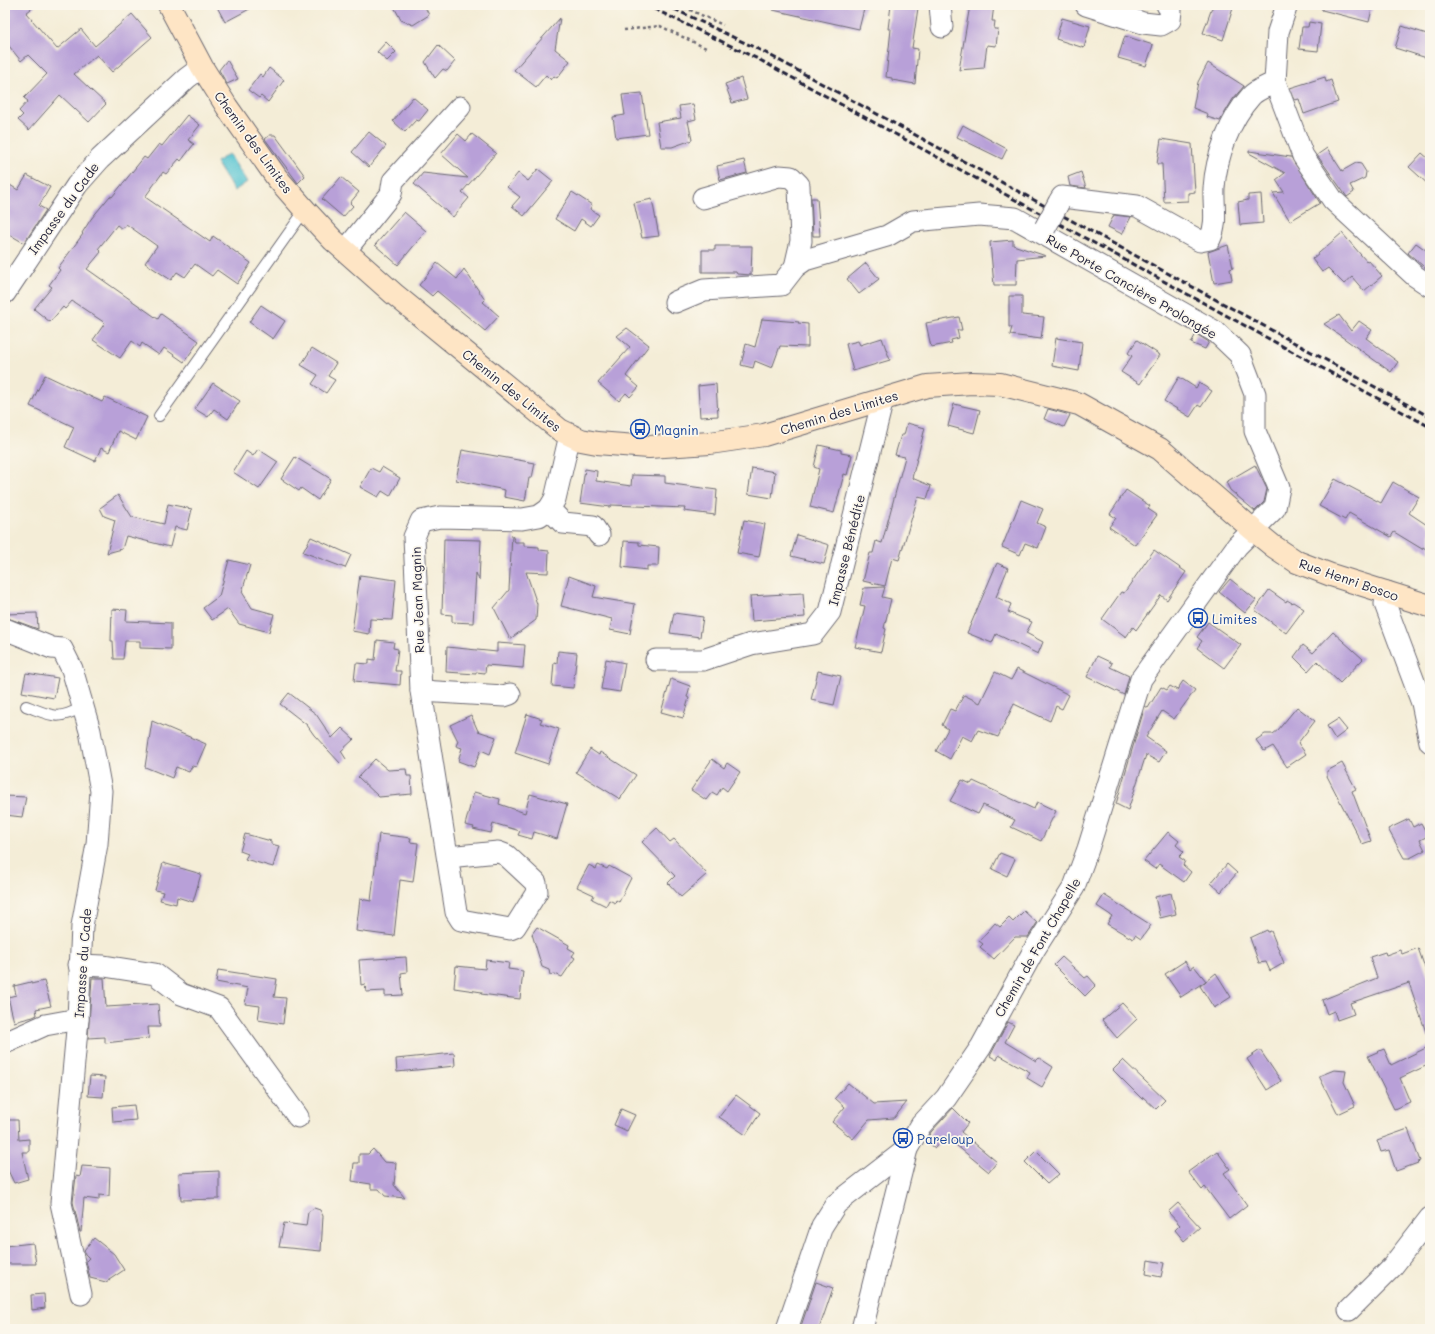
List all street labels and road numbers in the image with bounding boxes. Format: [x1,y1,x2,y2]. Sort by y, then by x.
street label: Chemin des Limites [211,88,297,196]
street label: Impasse du Cade [24,158,102,258]
street label: Rue Porte Cancière Prolongée [1043,230,1221,342]
street label: Chemin des Limites [459,345,565,435]
street label: Chemin des Limites [778,386,900,438]
street label: Impasse Bénédite [824,492,868,608]
street label: Rue Jean Magnin [407,546,427,654]
street label: Rue Henri Bosco [1297,554,1401,604]
street label: Chemin de Font Chapelle [990,874,1084,1020]
street label: Impasse du Cade [70,907,94,1019]

